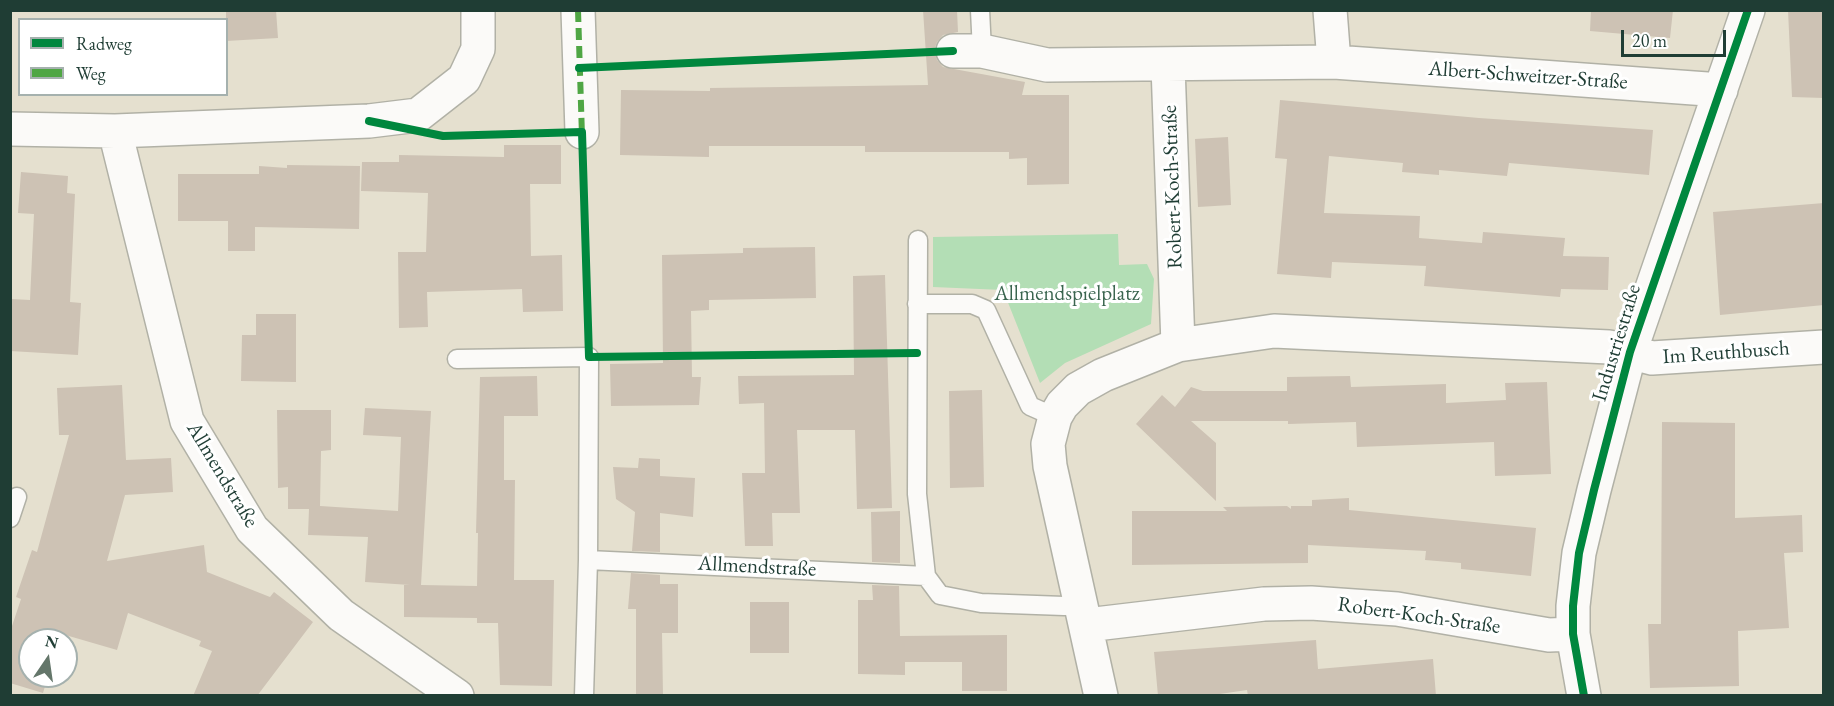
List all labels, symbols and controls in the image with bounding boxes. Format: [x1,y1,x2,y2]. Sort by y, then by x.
legend [18,18,228,96]
scale bar [1624,18,1729,56]
text: 20 m [1632,29,1667,52]
text: Radweg [76,32,132,55]
street label: Albert-Schweitzer-Straße [1427,56,1629,96]
text: Weg [76,62,106,85]
street label: Robert-Koch-Straße [1158,105,1188,269]
park label: Allmendspielplatz [994,281,1140,307]
street label: Industriestraße [1587,281,1647,405]
street label: Im Reuthbusch [1662,336,1790,370]
street label: Allmendstraße [181,418,263,532]
street label: Allmendstraße [697,551,817,583]
street label: Robert-Koch-Straße [1336,592,1502,640]
north arrow [18,628,78,688]
text: N [43,630,60,654]

